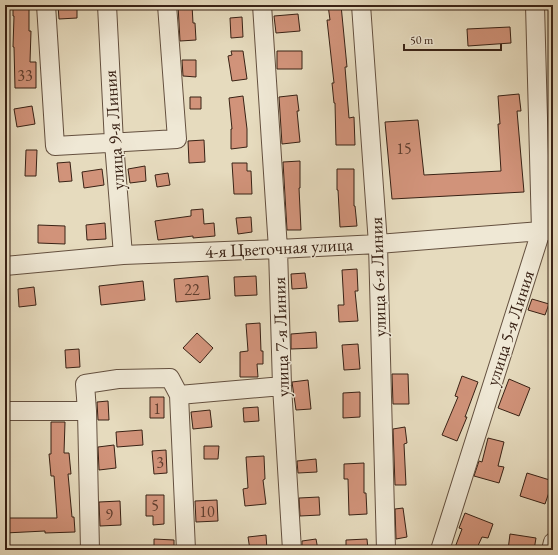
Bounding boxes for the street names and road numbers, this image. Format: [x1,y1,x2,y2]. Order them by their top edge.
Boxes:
street label: улица 9-я Линия [98,69,129,191]
street label: улица 6-я Линия [364,217,391,337]
street label: 4-я Цветочная улица [204,232,355,263]
street label: улица 5-я Линия [480,267,539,388]
street label: улица 7-я Линия [267,277,294,397]

